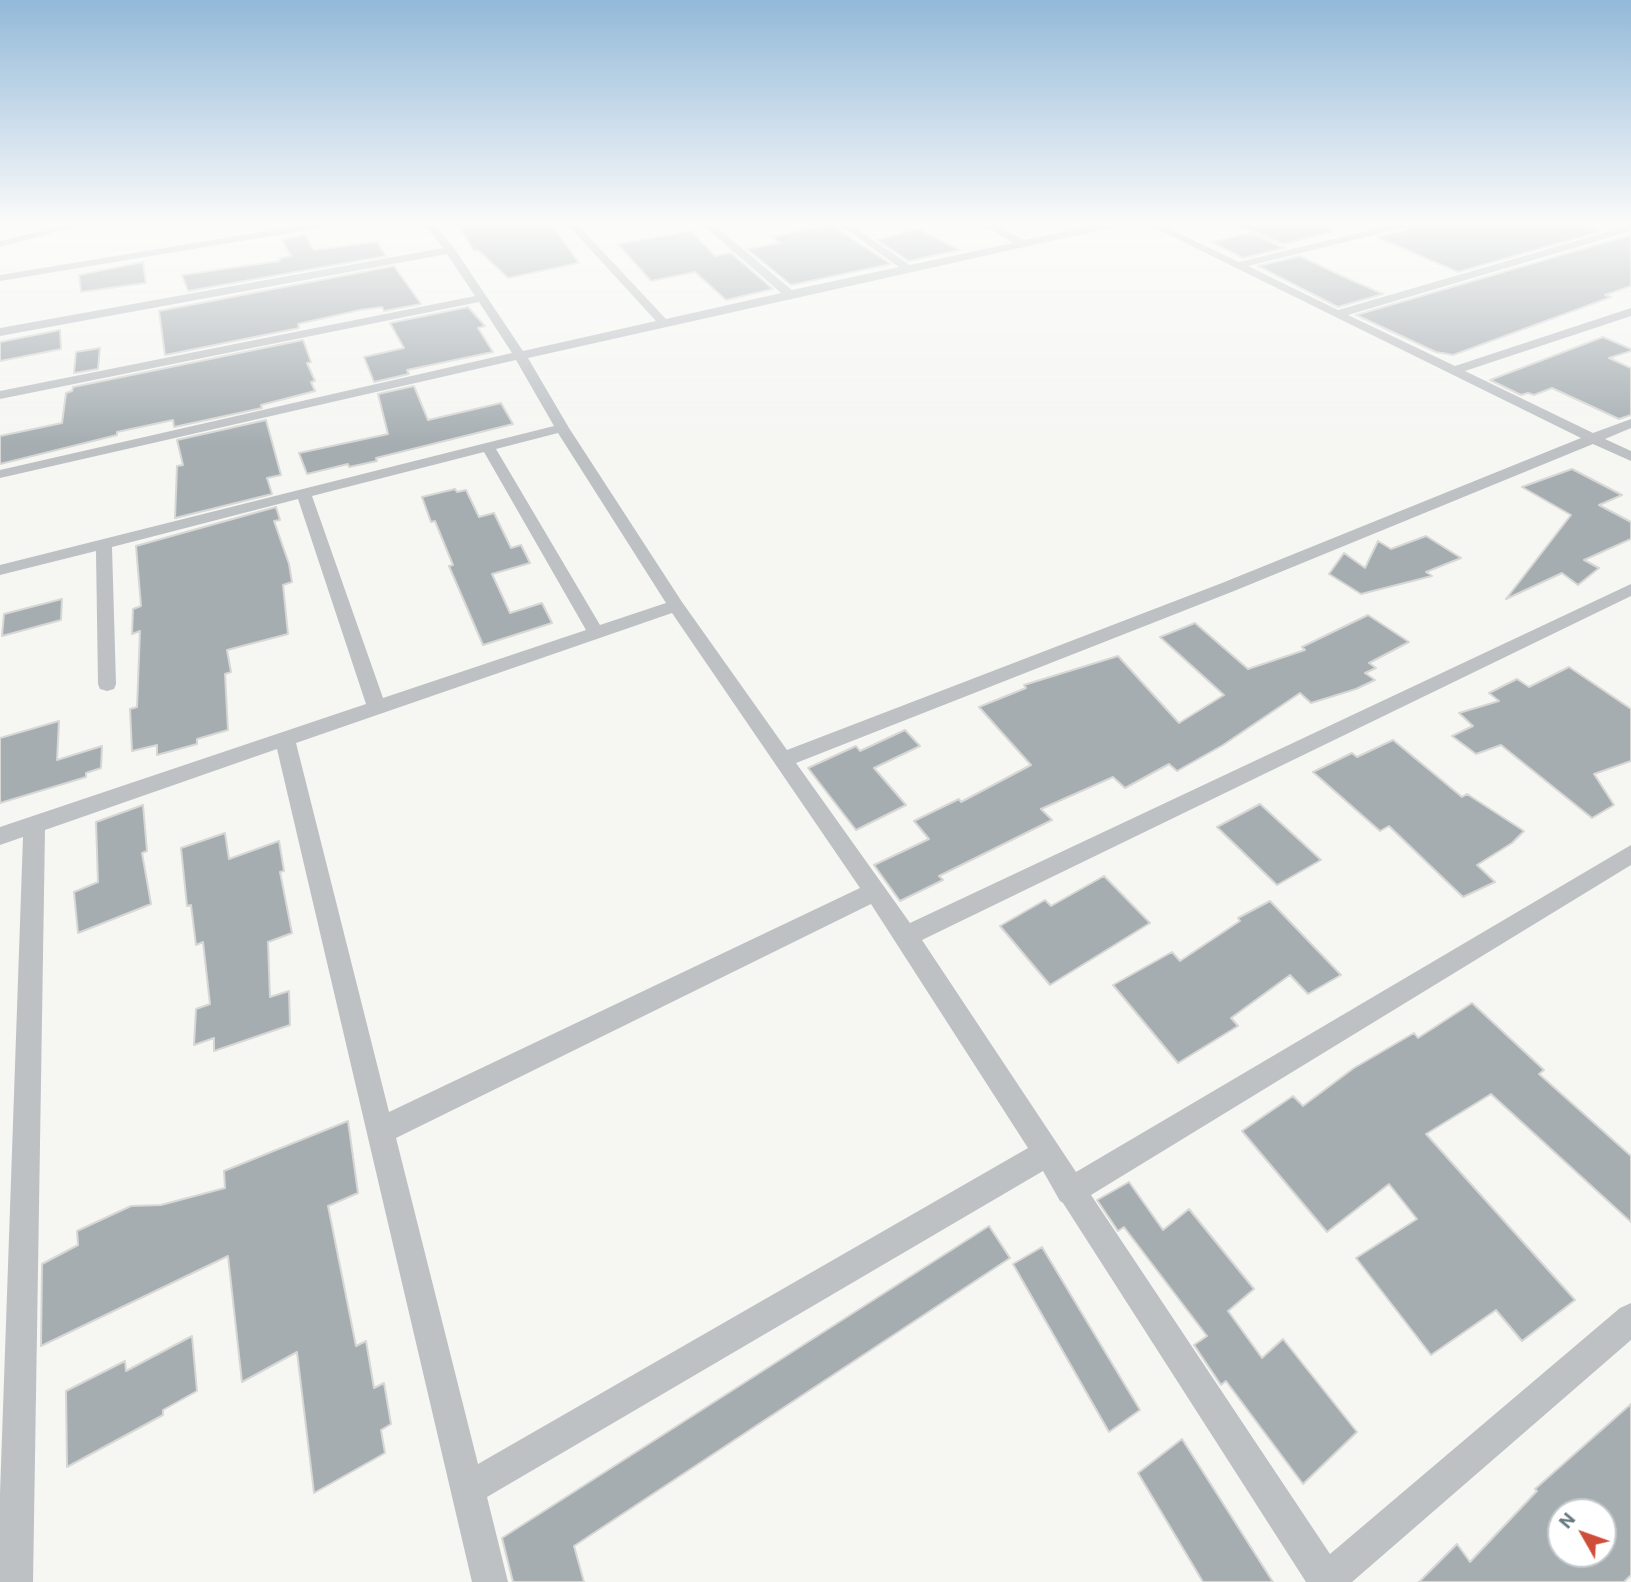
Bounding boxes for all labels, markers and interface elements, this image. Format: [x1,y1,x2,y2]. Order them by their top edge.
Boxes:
north arrow [1547,1498,1617,1568]
text: N [1554,1508,1580,1533]

